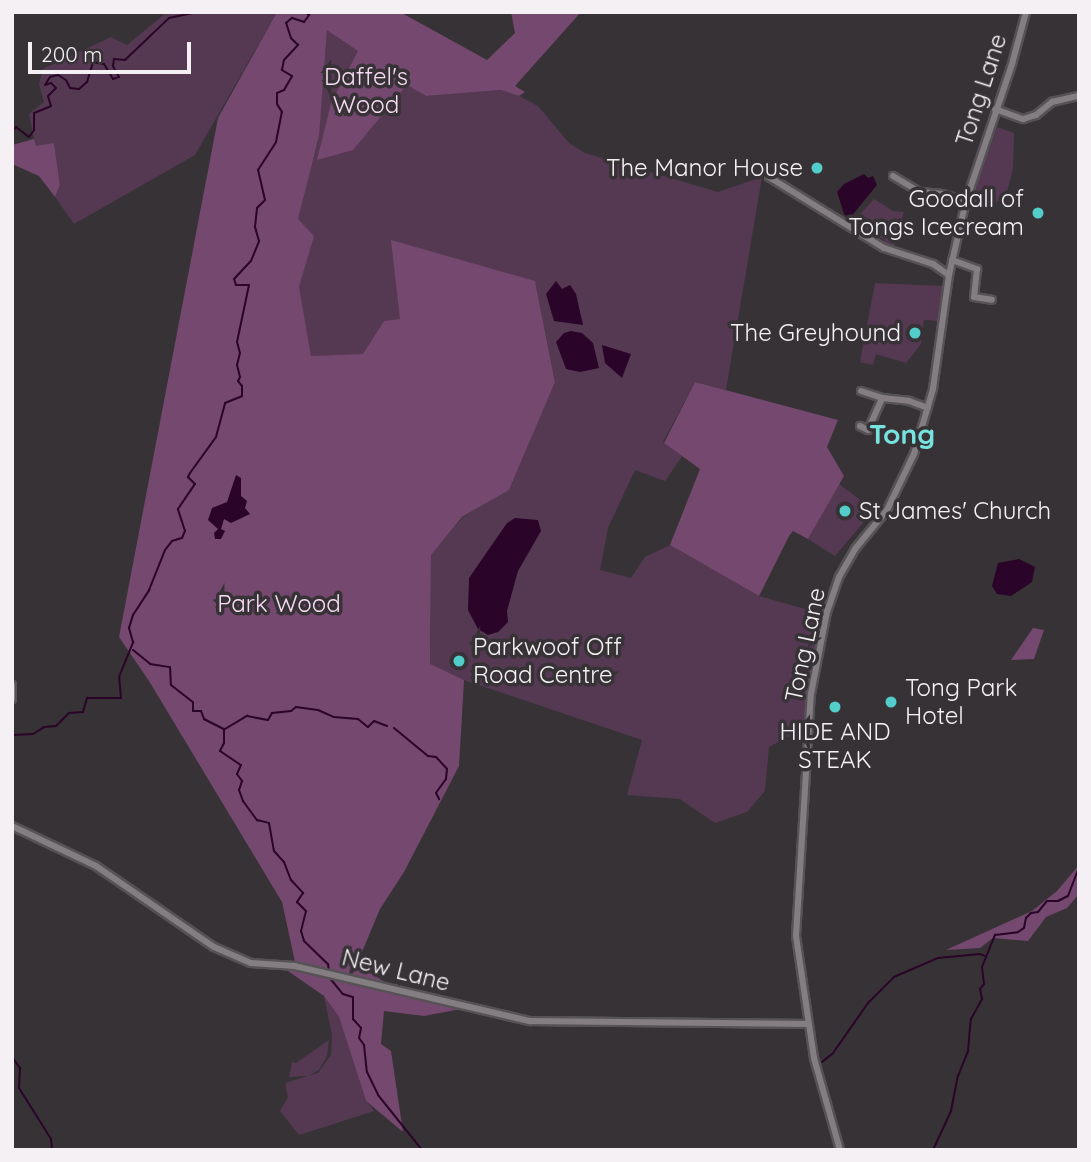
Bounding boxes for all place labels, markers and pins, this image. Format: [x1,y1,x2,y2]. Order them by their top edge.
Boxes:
place label: The Manor House [606,154,803,182]
marker: The Manor House [809,160,825,176]
place label: Goodall of Tongs Icecream [848,185,1024,241]
marker: Goodall of Tongs Icecream [1030,205,1046,221]
place label: The Greyhound [730,319,901,347]
marker: The Greyhound [907,325,923,341]
place label: St James' Church [859,497,1051,525]
marker: St James' Church [837,503,853,519]
place label: Parkwoof Off Road Centre [473,633,622,689]
marker: Parkwoof Off Road Centre [451,653,467,669]
place label: Tong Park Hotel [905,674,1017,730]
marker: Tong Park Hotel [883,694,899,710]
marker: HIDE AND STEAK [827,699,843,715]
place label: HIDE AND STEAK [780,718,890,774]

